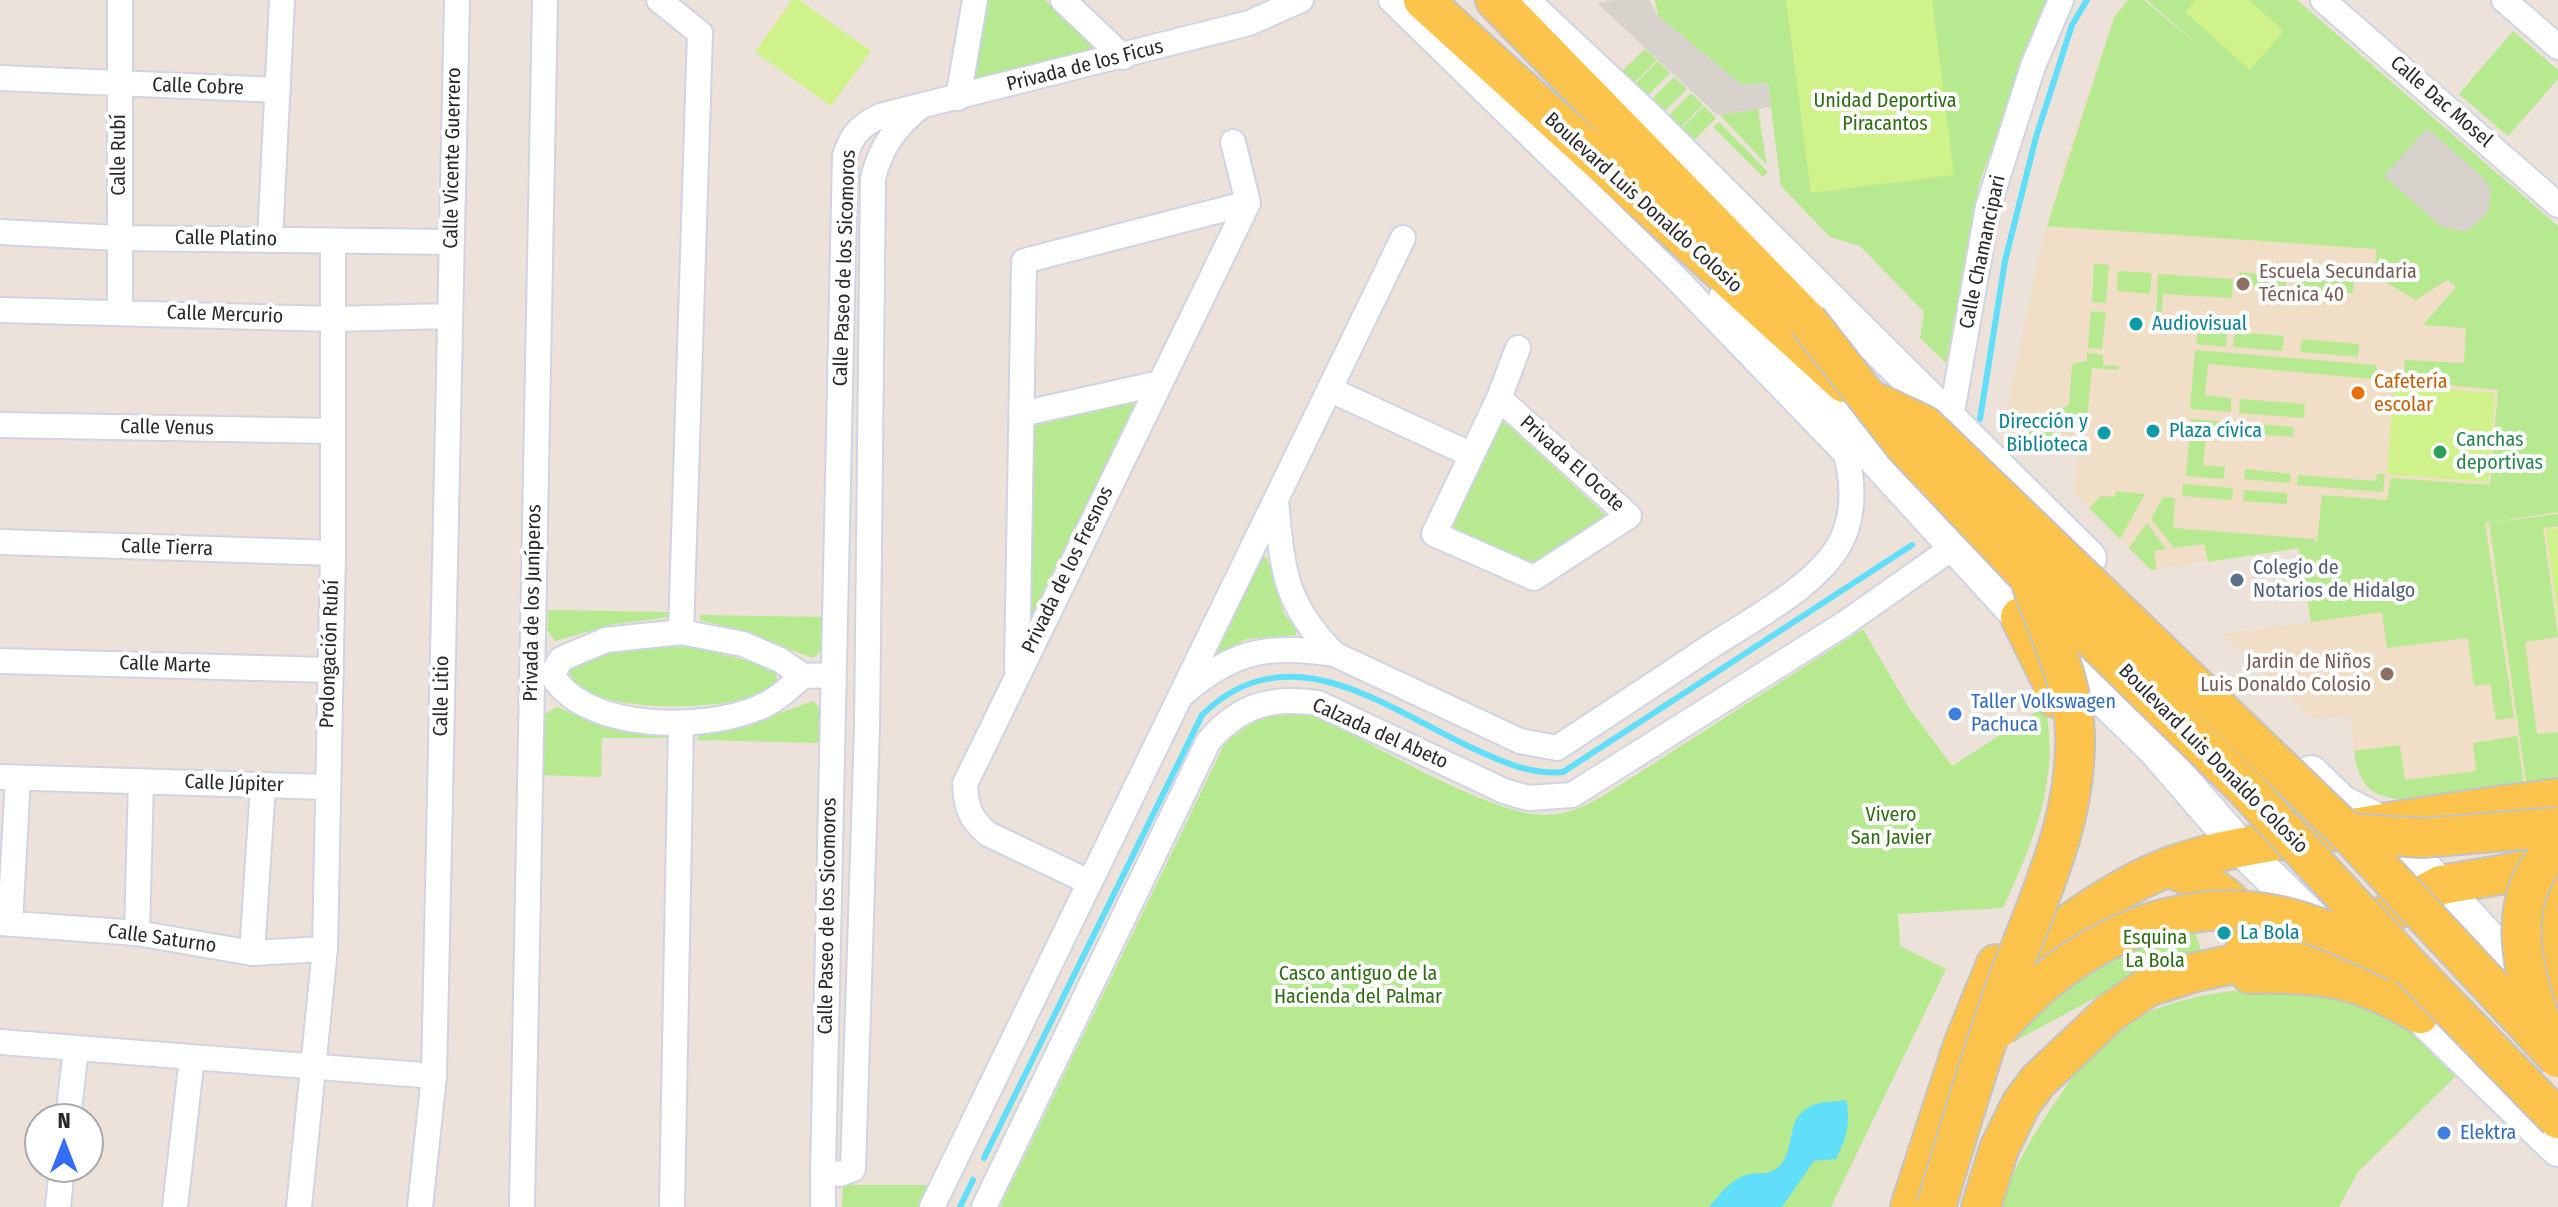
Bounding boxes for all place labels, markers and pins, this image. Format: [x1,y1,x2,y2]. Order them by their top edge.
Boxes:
place label: Escuela Secundaria Técnica 40 [2259,260,2417,307]
marker: Escuela Secundaria Técnica 40 [2234,275,2252,293]
place label: Audiovisual [2152,312,2247,336]
marker: Audiovisual [2127,315,2145,333]
place label: Cafetería escolar [2374,370,2447,417]
marker: Cafetería escolar [2349,384,2367,402]
place label: Dirección y Biblioteca [1999,410,2088,457]
place label: Plaza cívica [2169,419,2262,443]
marker: Plaza cívica [2144,422,2162,440]
marker: Dirección y Biblioteca [2095,424,2113,442]
place label: Canchas deportivas [2456,428,2543,475]
marker: Canchas deportivas [2431,443,2449,461]
place label: Colegio de Notarios de Hidalgo [2253,556,2415,603]
marker: Colegio de Notarios de Hidalgo [2228,571,2246,589]
place label: Jardin de Niños Luis Donaldo Colosio [2200,650,2371,697]
marker: Jardin de Niños Luis Donaldo Colosio [2378,665,2396,683]
place label: Taller Volkswagen Pachuca [1971,690,2116,737]
marker: Taller Volkswagen Pachuca [1946,705,1964,723]
place label: La Bola [2240,921,2300,945]
marker: La Bola [2215,924,2233,942]
place label: Elektra [2460,1121,2516,1145]
marker: Elektra [2435,1124,2453,1142]

